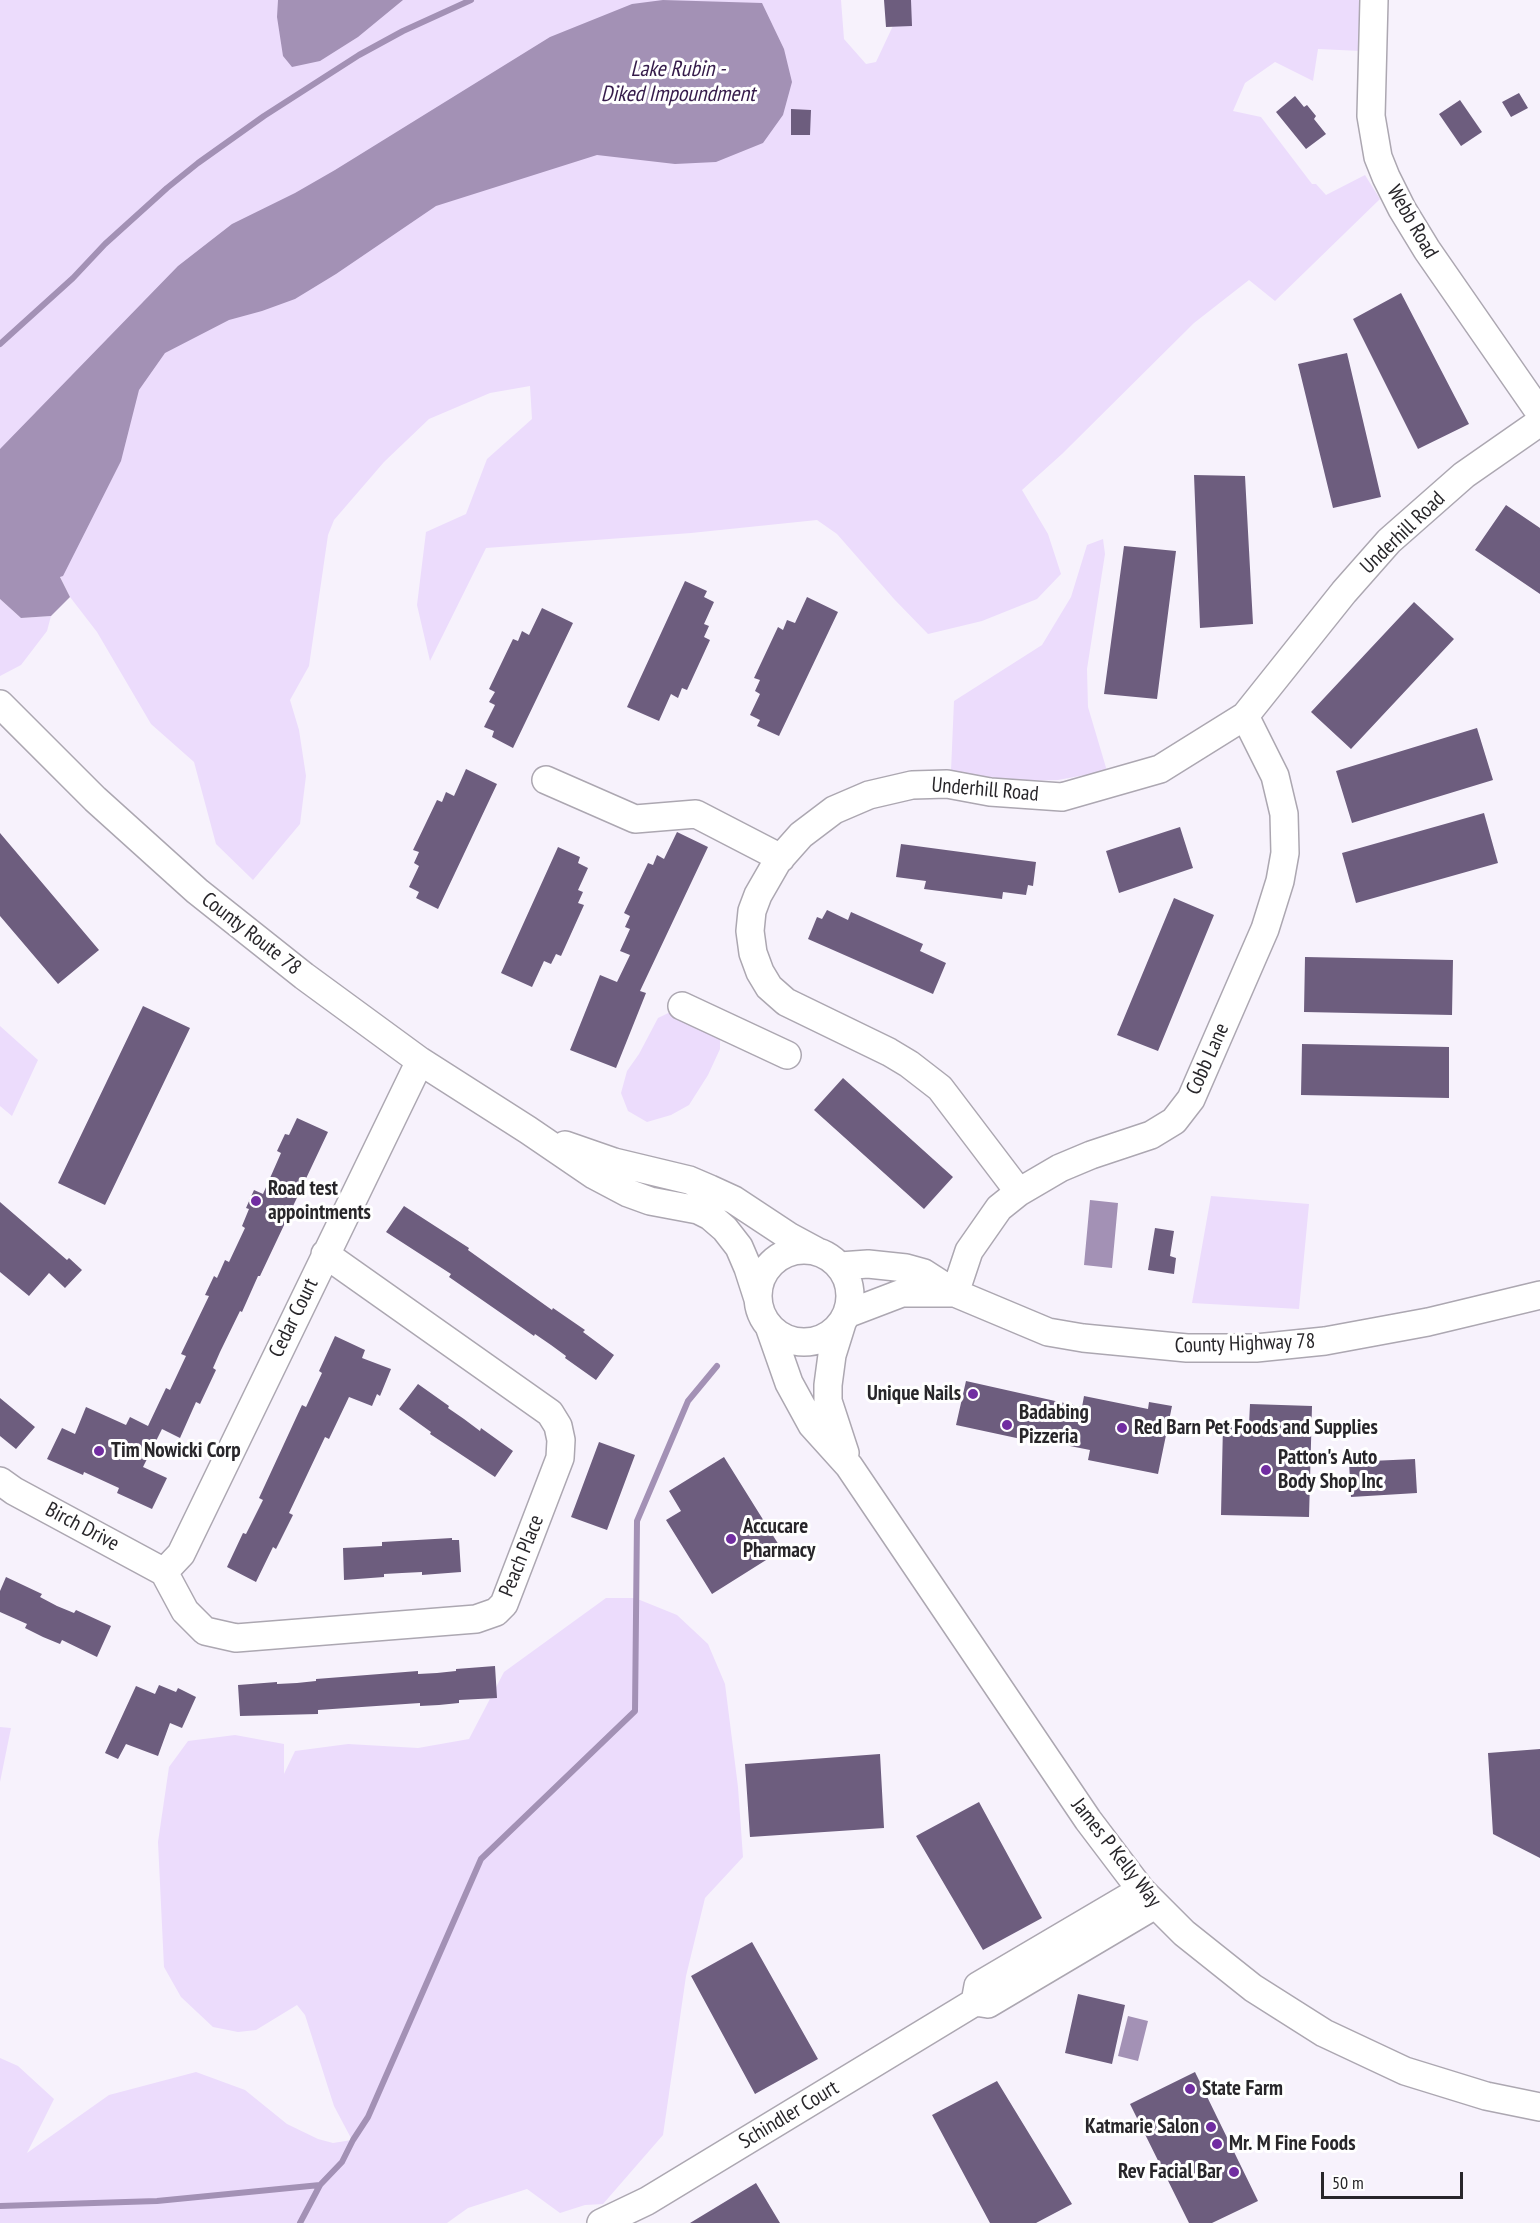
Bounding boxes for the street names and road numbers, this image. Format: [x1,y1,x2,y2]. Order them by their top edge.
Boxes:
street label: Webb Road [1381,181,1443,263]
street label: Underhill Road [1356,487,1450,579]
street label: Underhill Road [930,773,1040,807]
street label: County Route 78 [196,887,306,981]
street label: Cobb Lane [1181,1019,1235,1099]
street label: Cedar Court [264,1274,324,1362]
street label: County Highway 78 [1174,1329,1316,1359]
street label: Birch Drive [41,1497,123,1557]
street label: Peach Place [494,1512,550,1600]
street label: James P Kelly Way [1066,1794,1166,1912]
street label: Schindler Court [735,2075,843,2155]

